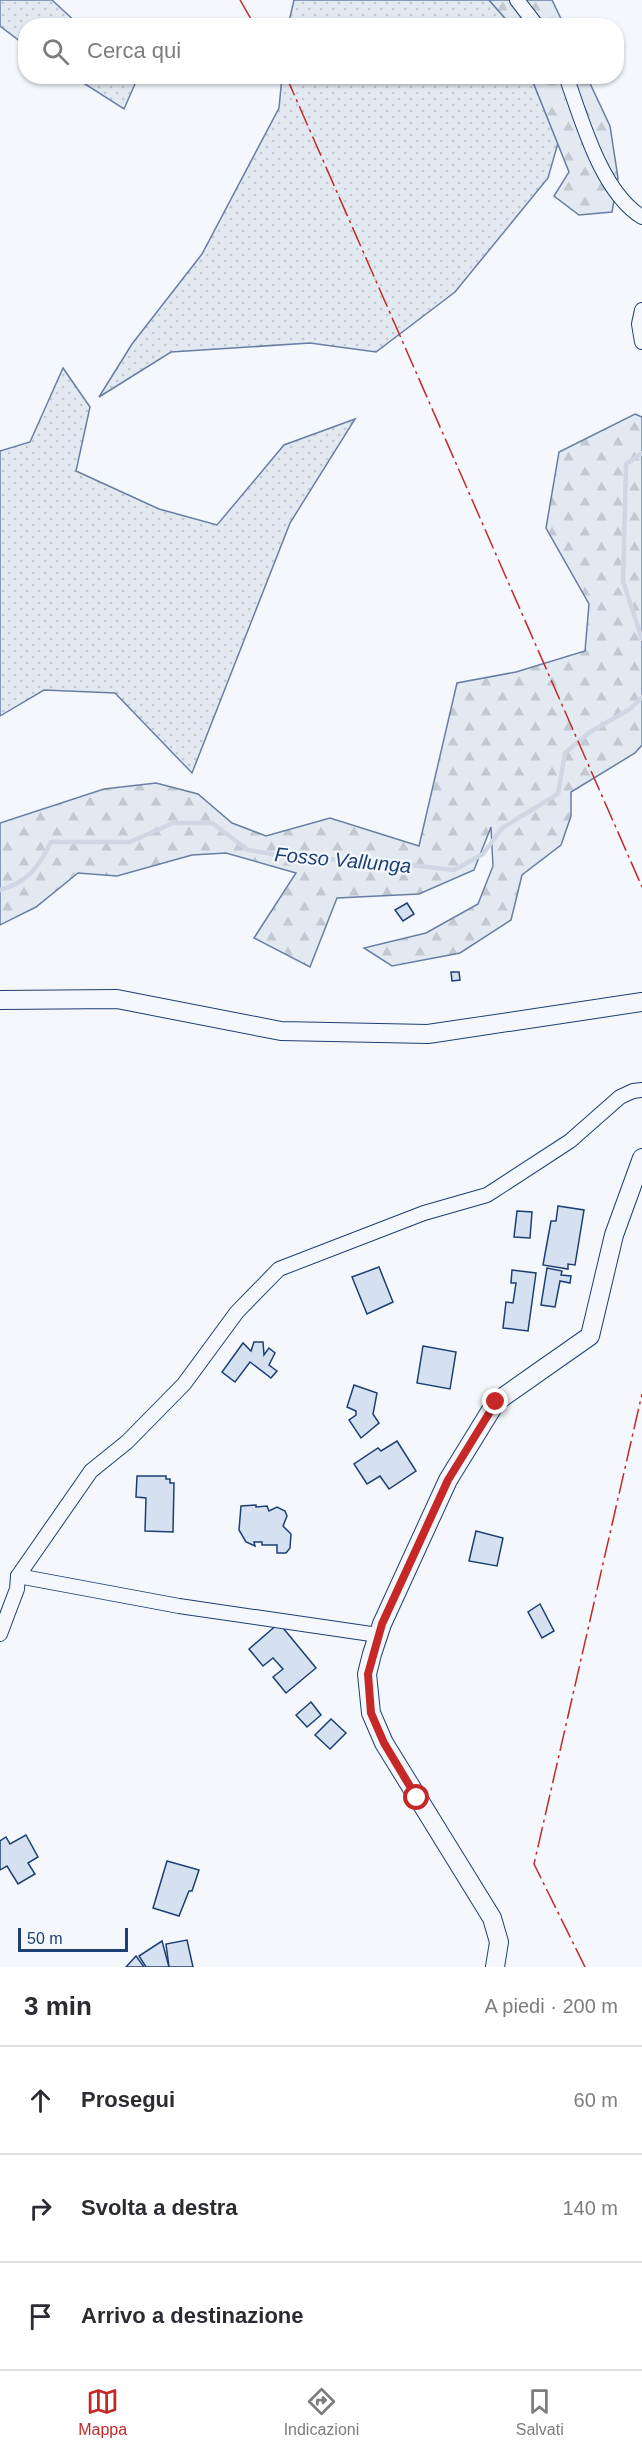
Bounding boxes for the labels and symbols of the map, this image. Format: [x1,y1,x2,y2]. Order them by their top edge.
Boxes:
water label: Fosso Vallunga [274,843,412,877]
route end [482,1388,508,1414]
route start [403,1784,429,1810]
scale bar [18,1925,128,1952]

